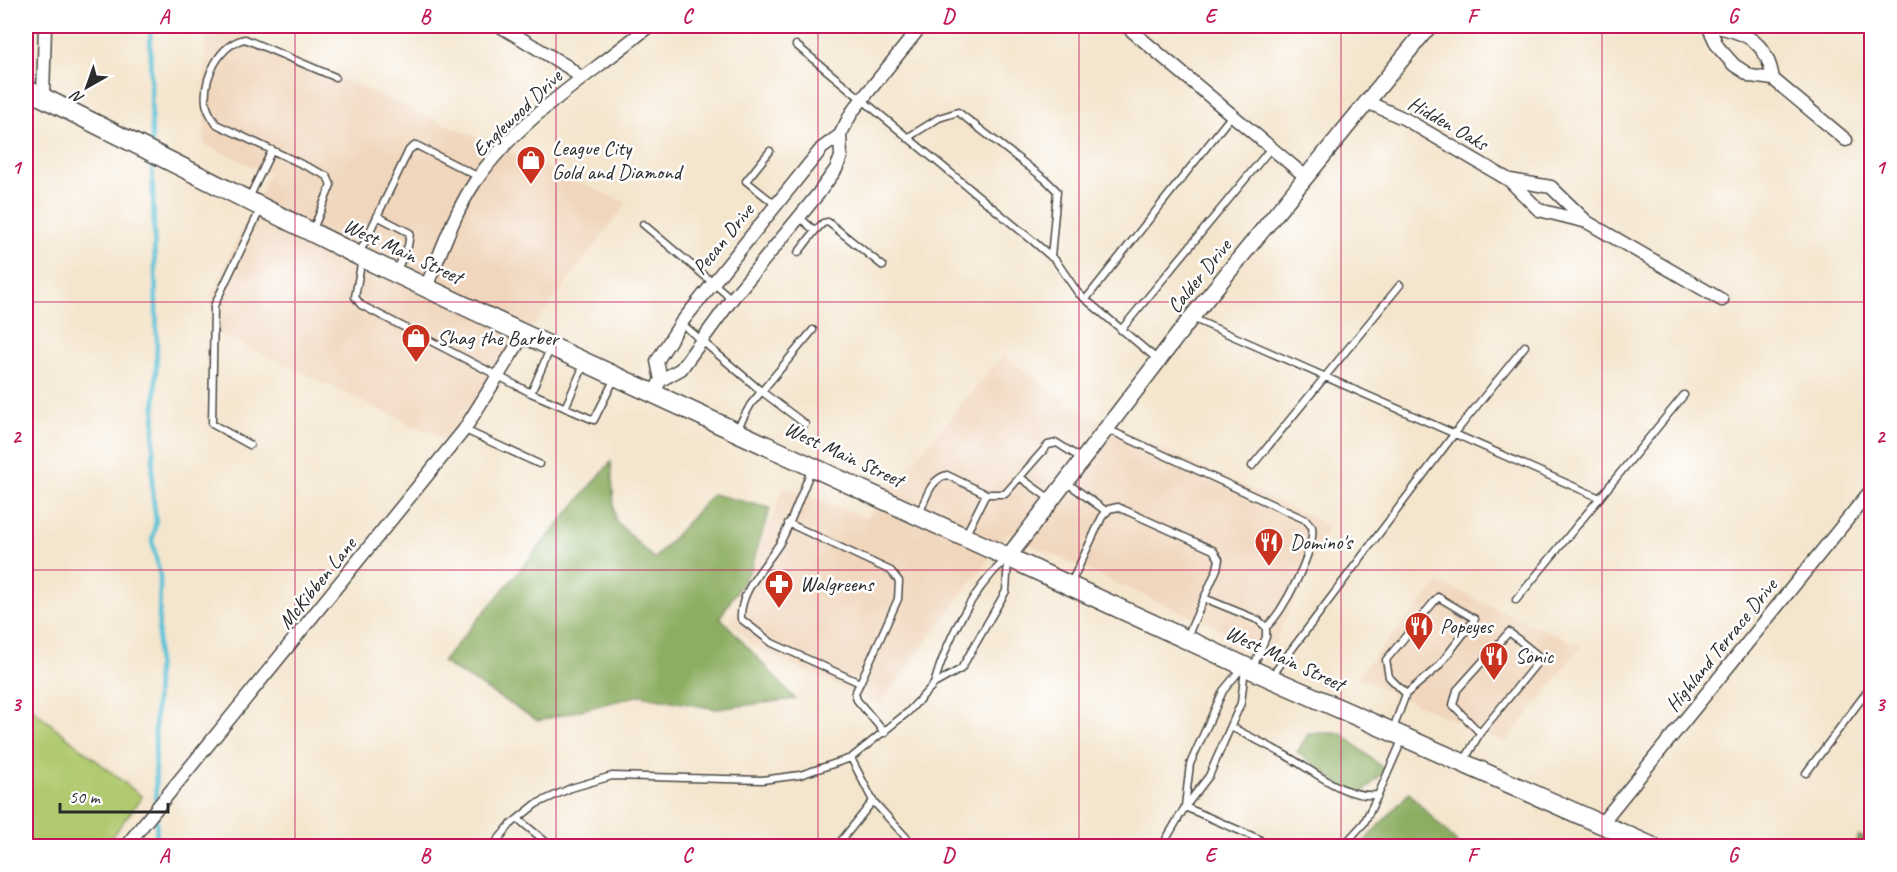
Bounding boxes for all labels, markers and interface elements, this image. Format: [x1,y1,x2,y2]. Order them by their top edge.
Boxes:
text: A [159,4,171,29]
text: B [420,4,432,29]
text: C [682,4,694,29]
text: D [942,4,956,29]
text: E [1205,4,1219,29]
text: F [1467,4,1481,29]
text: G [1728,4,1741,29]
north arrow [57,57,117,117]
street label: Englewood Drive [467,63,568,162]
text: N [65,85,88,109]
street label: Hidden Oaks [1404,90,1494,157]
place label: League City Gold and Diamond [552,135,685,185]
shop icon: League City Gold and Diamond [515,144,547,186]
text: 1 [12,155,23,180]
text: 1 [1876,155,1887,180]
street label: Pecan Drive [686,197,761,280]
street label: West Main Street [339,212,469,291]
street label: Calder Drive [1161,232,1238,318]
shop icon: Shag the Barber [400,322,432,364]
place label: Shag the Barber [437,325,561,351]
street label: West Main Street [780,415,910,494]
text: 2 [12,424,23,449]
text: 2 [1876,424,1887,449]
restaurant icon: Domino's [1253,526,1285,568]
place label: Domino's [1290,529,1354,555]
street label: McKibben Lane [272,530,363,634]
pharmacy icon: Walgreens [763,568,795,610]
place label: Walgreens [800,571,875,597]
street label: Highland Terrace Drive [1659,572,1784,717]
restaurant icon: Popeyes [1403,610,1435,652]
place label: Popeyes [1440,613,1494,639]
street label: West Main Street [1221,619,1351,698]
restaurant icon: Sonic [1478,640,1510,682]
place label: Sonic [1515,643,1555,669]
text: 3 [12,692,23,717]
text: 3 [1876,692,1887,717]
scale bar [60,776,168,814]
text: 50 m [69,786,102,808]
text: A [159,843,171,868]
text: B [420,843,432,868]
text: C [682,843,694,868]
text: D [942,843,956,868]
text: E [1205,843,1219,868]
text: F [1467,843,1481,868]
text: G [1728,843,1741,868]

